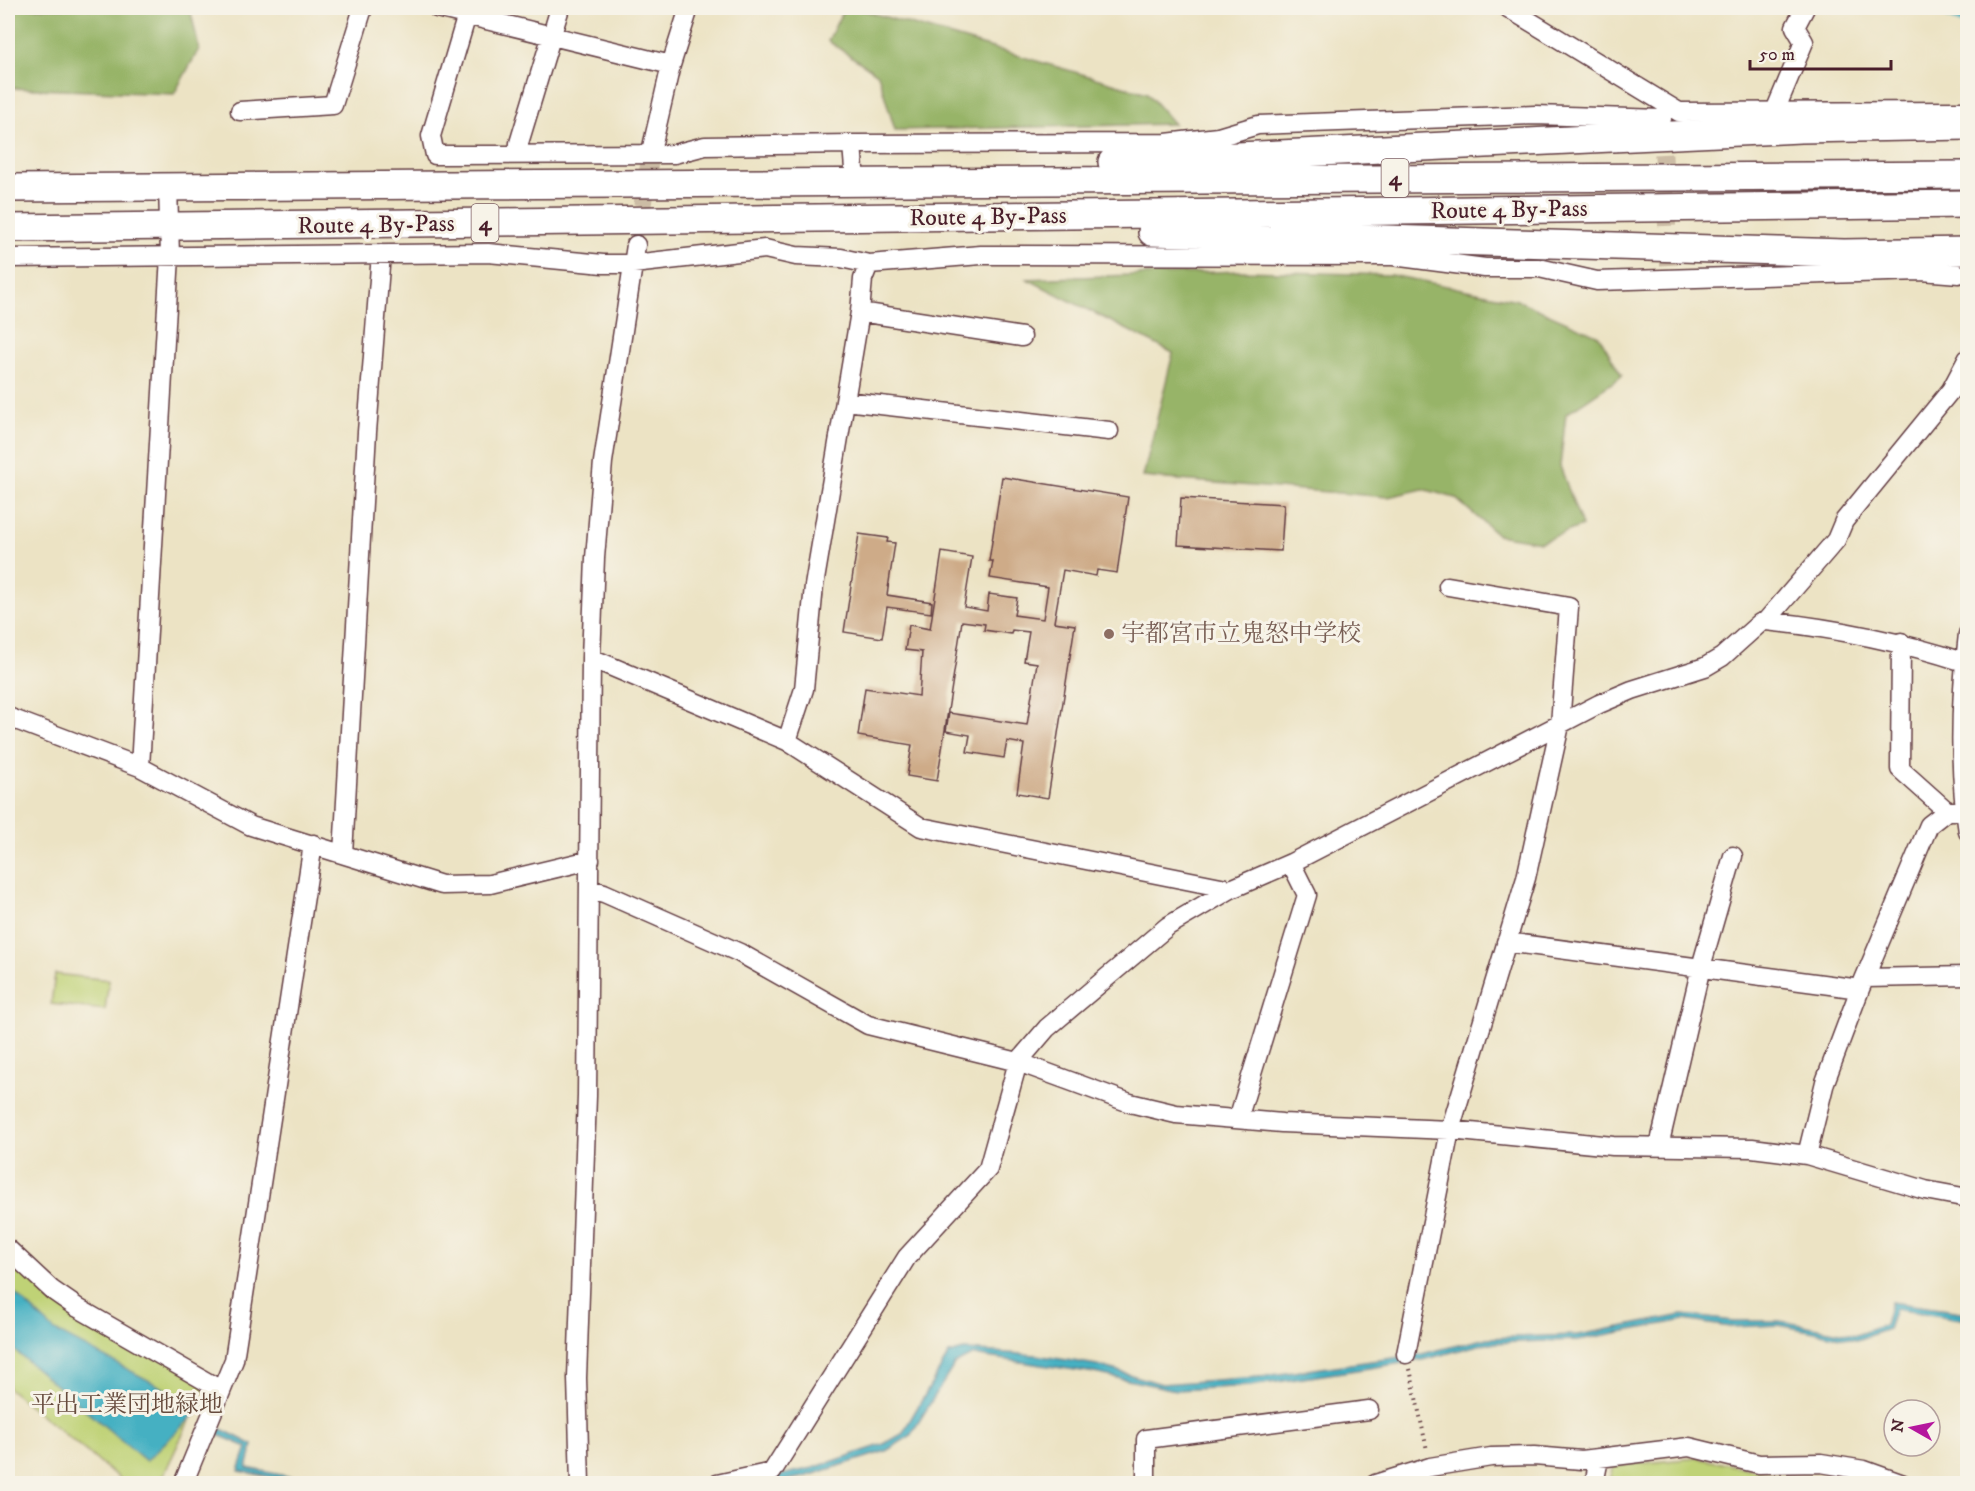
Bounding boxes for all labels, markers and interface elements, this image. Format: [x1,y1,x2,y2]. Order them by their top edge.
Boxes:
scale bar [1750,33,1891,71]
text: 50 m [1759,44,1795,66]
road number: 4 [1382,159,1408,197]
street label: Route 4 By-Pass [1430,194,1588,226]
street label: Route 4 By-Pass [909,201,1067,233]
road number: 4 [472,204,498,242]
street label: Route 4 By-Pass [297,209,455,241]
place label: 宇都宮市立鬼怒中学校 [1121,619,1361,649]
marker: 宇都宮市立鬼怒中学校 [1102,627,1116,641]
park label: 平出工業団地緑地 [31,1390,223,1420]
north arrow [1882,1398,1942,1458]
text: N [1887,1418,1909,1434]

